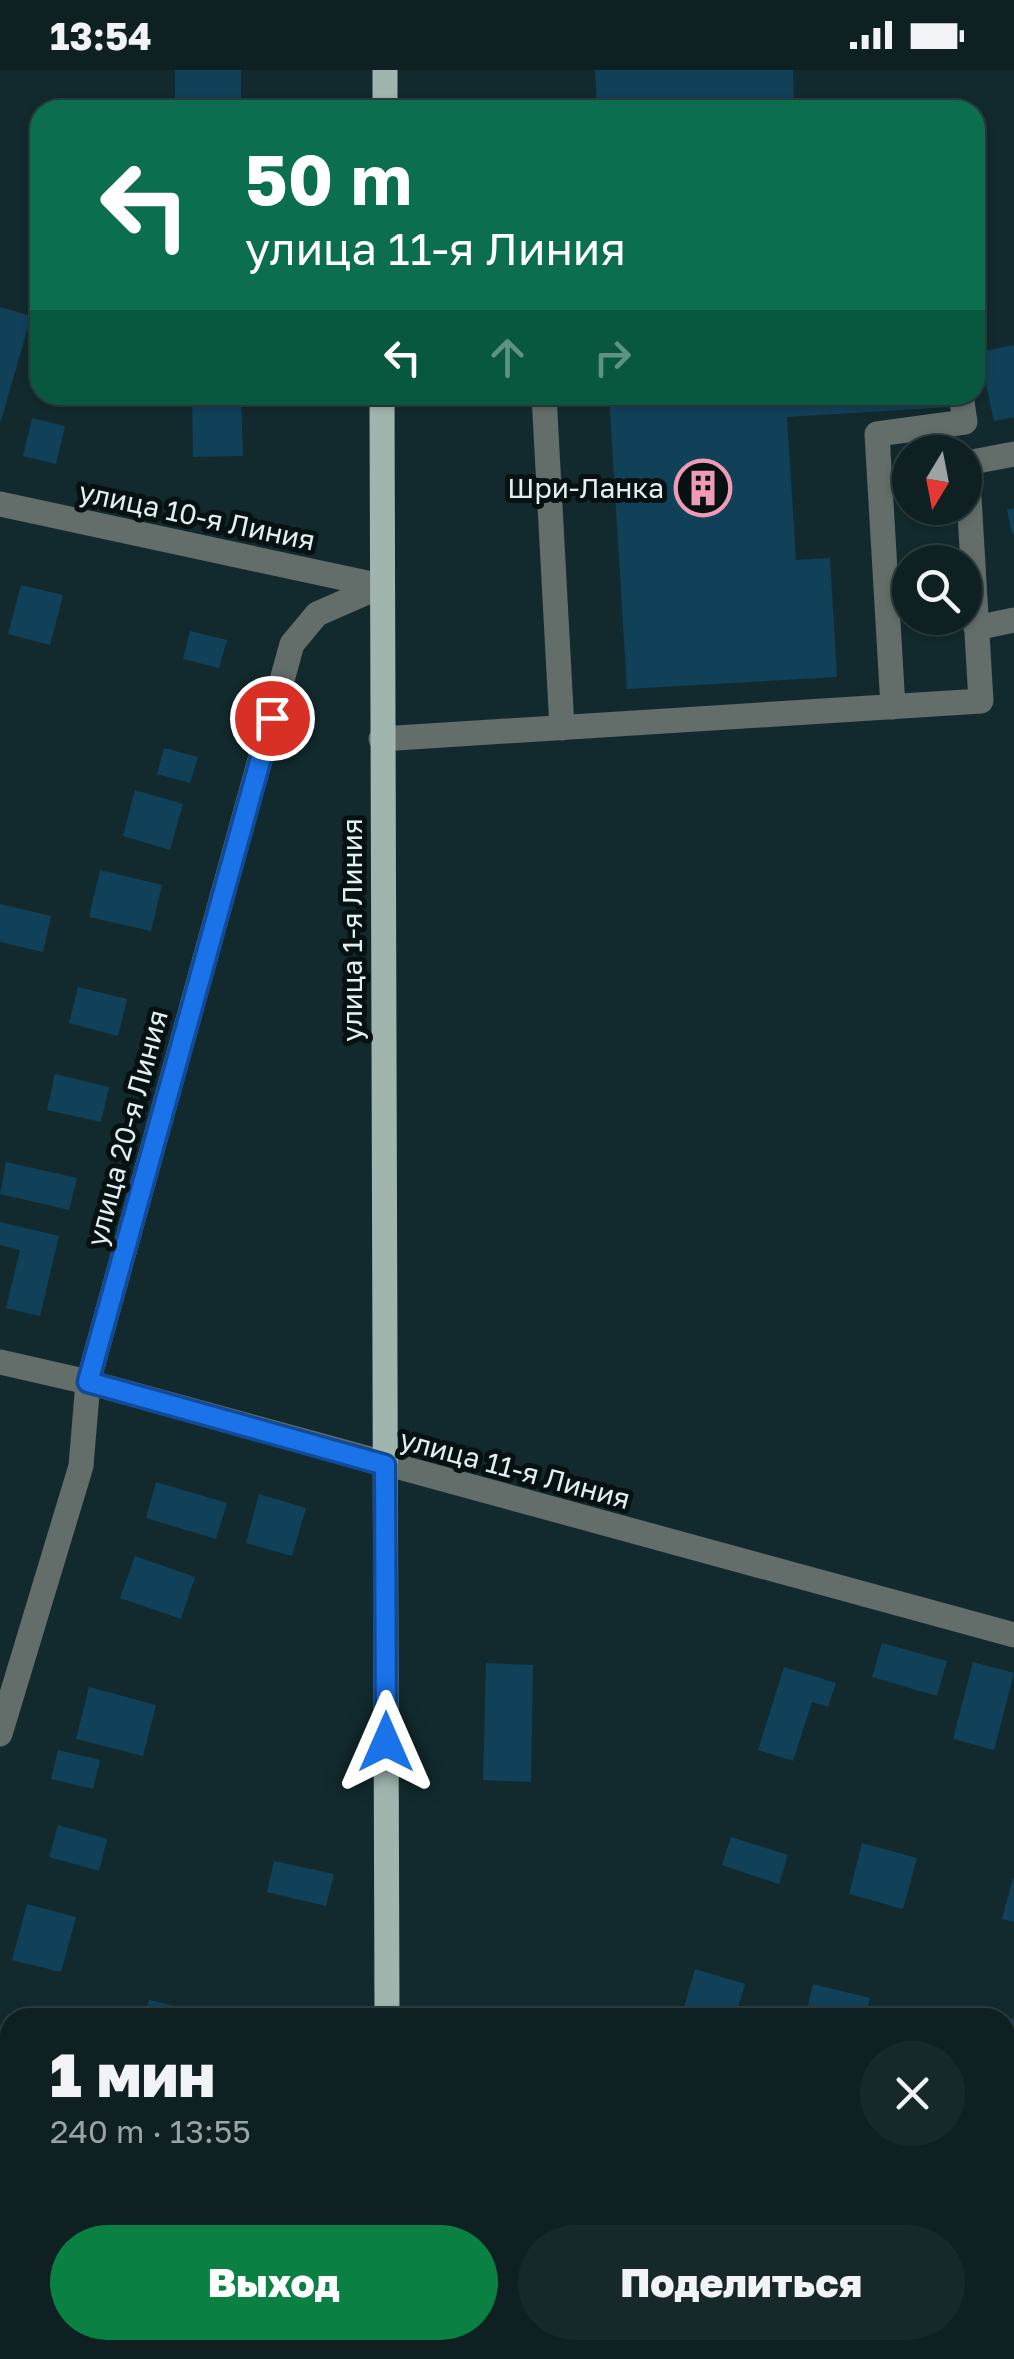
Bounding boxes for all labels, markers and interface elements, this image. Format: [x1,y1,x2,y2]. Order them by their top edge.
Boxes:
text: 13:54 [50,13,152,58]
text: 50 m [245,136,412,220]
icon: left [80,140,210,270]
text: улица 11-я Линия [245,221,626,275]
icon: left [375,330,430,385]
icon: ahead [480,330,535,385]
icon: right [585,330,640,385]
north arrow [892,435,982,525]
map controls [892,435,982,635]
building icon: Шри-Ланка [673,458,733,518]
place label: Шри-Ланка [507,471,664,504]
street label: улица 10-я Линия [76,474,318,557]
button: search [892,545,982,635]
pin [230,676,315,761]
icon: arrive [245,691,300,746]
street label: улица 1-я Линия [335,818,368,1042]
street label: улица 20-я Линия [79,1006,174,1250]
street label: улица 11-я Линия [396,1422,634,1515]
position arrow [334,1690,438,1794]
text: 1 мин [50,2038,215,2110]
button: close [860,2041,965,2146]
text: 240 m · 13:55 [50,2112,251,2150]
button: Выход [50,2225,498,2340]
button: Поделиться [518,2225,965,2340]

